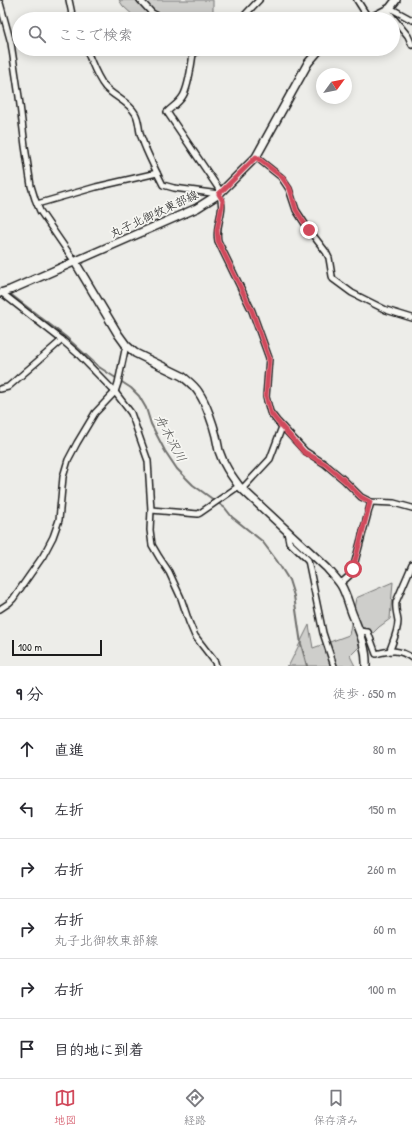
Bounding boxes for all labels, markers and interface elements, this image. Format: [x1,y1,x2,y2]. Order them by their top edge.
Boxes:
search box [12,12,400,56]
icon: search [26,23,48,45]
text: ここで検索 [58,24,133,45]
north arrow [316,68,352,104]
street label: 丸子北御牧東部線 [107,186,201,242]
route end [300,221,318,239]
water label: 舟木沢川 [151,411,191,465]
route start [344,560,362,578]
scale bar [12,638,102,657]
text: 100 m [18,640,42,654]
text: 9 分 [16,682,43,705]
text: 徒歩 · 650 m [333,684,396,702]
icon: ahead [16,738,38,760]
text: 直進 [54,739,84,760]
text: 80 m [373,740,396,758]
icon: left [16,798,38,820]
text: 左折 [54,799,84,820]
text: 150 m [368,800,396,818]
icon: right [16,858,38,880]
text: 右折 [54,859,84,880]
text: 260 m [367,860,396,878]
text: 右折 [54,909,84,930]
icon: right [16,918,38,940]
text: 60 m [373,920,396,938]
text: 丸子北御牧東部線 [54,931,158,949]
icon: right [16,978,38,1000]
text: 右折 [54,979,84,1000]
text: 100 m [368,980,396,998]
icon: arrive [16,1038,38,1060]
text: 目的地に到着 [54,1039,144,1060]
tab: 地図 [54,1087,76,1127]
tab: 経路 [184,1087,206,1127]
tab: 保存済み [314,1087,358,1127]

